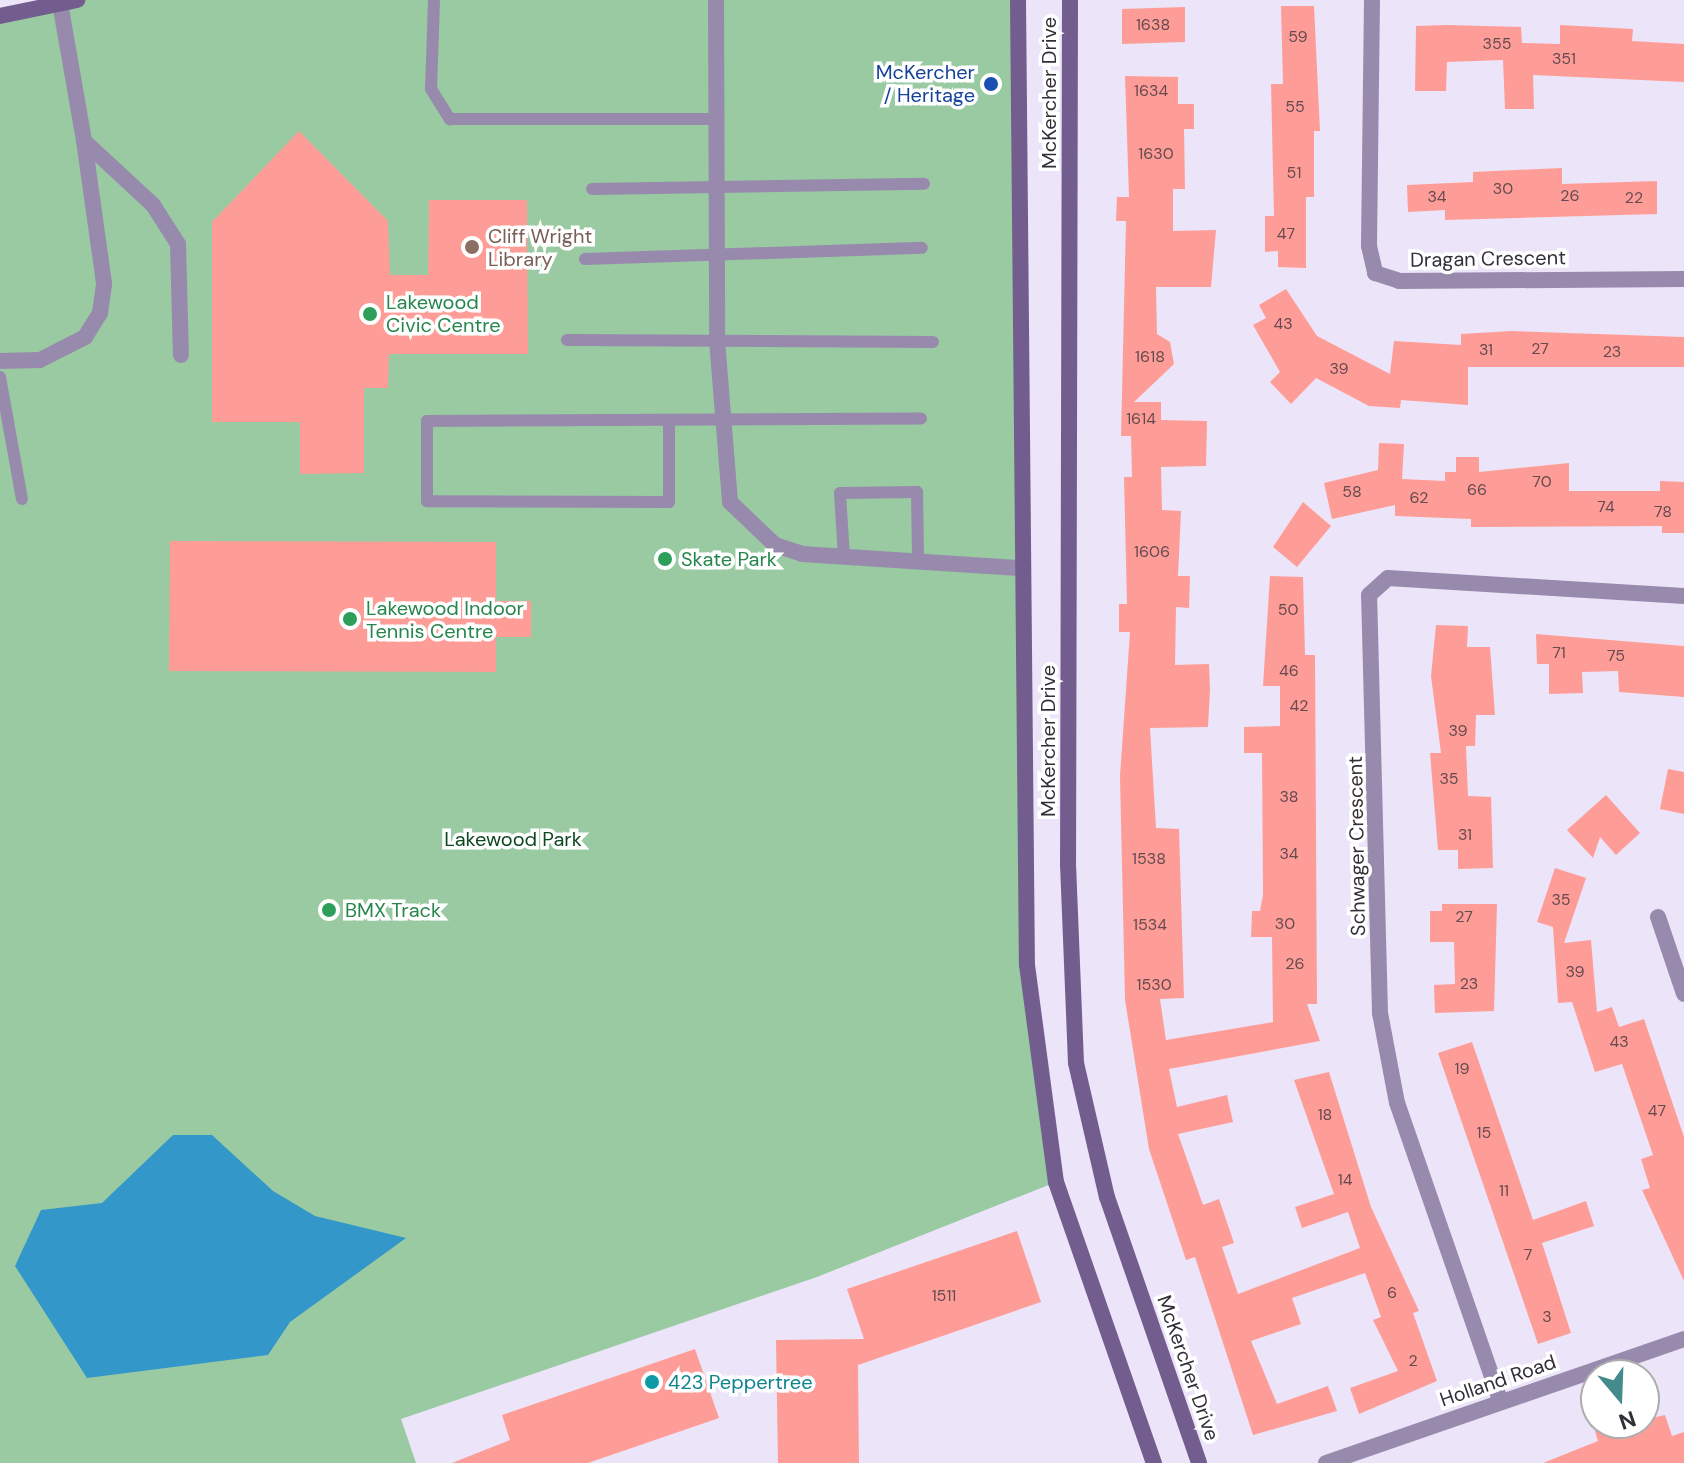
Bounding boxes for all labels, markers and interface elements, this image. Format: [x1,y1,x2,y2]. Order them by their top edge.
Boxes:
house number: 1638 [1136,15,1170,35]
street label: McKercher Drive [1037,17,1061,169]
house number: 59 [1288,27,1308,47]
house number: 355 [1483,34,1511,54]
house number: 351 [1552,49,1576,69]
place label: McKercher / Heritage [876,60,975,107]
marker: McKercher / Heritage [982,75,1000,93]
house number: 1634 [1134,81,1168,101]
house number: 55 [1285,97,1305,117]
house number: 1630 [1138,144,1174,164]
house number: 51 [1287,163,1301,183]
house number: 30 [1493,179,1513,199]
house number: 26 [1560,186,1580,206]
house number: 34 [1427,187,1447,207]
house number: 22 [1625,188,1643,208]
place label: Cliff Wright Library [488,224,592,271]
house number: 47 [1277,224,1295,244]
marker: Cliff Wright Library [463,238,481,256]
street label: Dragan Crescent [1410,246,1566,272]
place label: Lakewood Civic Centre [386,290,501,337]
marker: Lakewood Civic Centre [361,305,379,323]
house number: 43 [1273,314,1293,334]
house number: 27 [1531,339,1549,359]
house number: 31 [1479,340,1493,360]
house number: 23 [1603,342,1621,362]
house number: 1618 [1135,347,1165,367]
house number: 39 [1329,359,1349,379]
house number: 1614 [1126,409,1156,429]
house number: 70 [1532,472,1552,492]
house number: 66 [1467,480,1487,500]
house number: 58 [1342,482,1362,502]
house number: 62 [1410,488,1428,508]
house number: 74 [1597,497,1615,517]
house number: 78 [1654,502,1672,522]
house number: 1606 [1134,542,1170,562]
place label: Skate Park [681,547,777,571]
marker: Skate Park [656,550,674,568]
place label: Lakewood Indoor Tennis Centre [366,596,524,643]
house number: 50 [1278,600,1298,620]
marker: Lakewood Indoor Tennis Centre [341,610,359,628]
house number: 71 [1552,643,1566,663]
house number: 75 [1607,646,1625,666]
house number: 46 [1279,661,1299,681]
street label: McKercher Drive [1036,665,1060,817]
house number: 42 [1290,696,1308,716]
house number: 39 [1448,721,1468,741]
street label: Schwager Crescent [1343,756,1371,936]
house number: 35 [1439,769,1459,789]
house number: 38 [1279,787,1299,807]
house number: 31 [1458,825,1472,845]
park label: Lakewood Park [444,827,582,851]
house number: 34 [1279,844,1299,864]
house number: 1538 [1132,849,1166,869]
house number: 35 [1551,890,1571,910]
place label: BMX Track [345,898,441,922]
marker: BMX Track [320,901,338,919]
house number: 27 [1455,907,1473,927]
house number: 30 [1275,914,1295,934]
house number: 1534 [1133,915,1167,935]
house number: 26 [1285,954,1305,974]
house number: 39 [1565,962,1585,982]
house number: 23 [1460,974,1478,994]
house number: 1530 [1136,975,1172,995]
house number: 43 [1609,1032,1629,1052]
house number: 19 [1454,1059,1470,1079]
house number: 47 [1648,1101,1666,1121]
house number: 18 [1318,1105,1332,1125]
house number: 15 [1477,1123,1491,1143]
house number: 14 [1338,1170,1352,1190]
house number: 11 [1499,1181,1509,1201]
house number: 7 [1524,1245,1532,1265]
house number: 6 [1387,1283,1397,1303]
house number: 1511 [932,1286,956,1306]
street label: McKercher Drive [1152,1292,1224,1444]
house number: 3 [1542,1307,1552,1327]
street label: Holland Road [1437,1350,1559,1412]
house number: 2 [1408,1351,1418,1371]
north arrow [1580,1359,1660,1439]
place label: 423 Peppertree [668,1370,813,1394]
marker: 423 Peppertree [643,1373,661,1391]
text: N [1615,1404,1640,1437]

